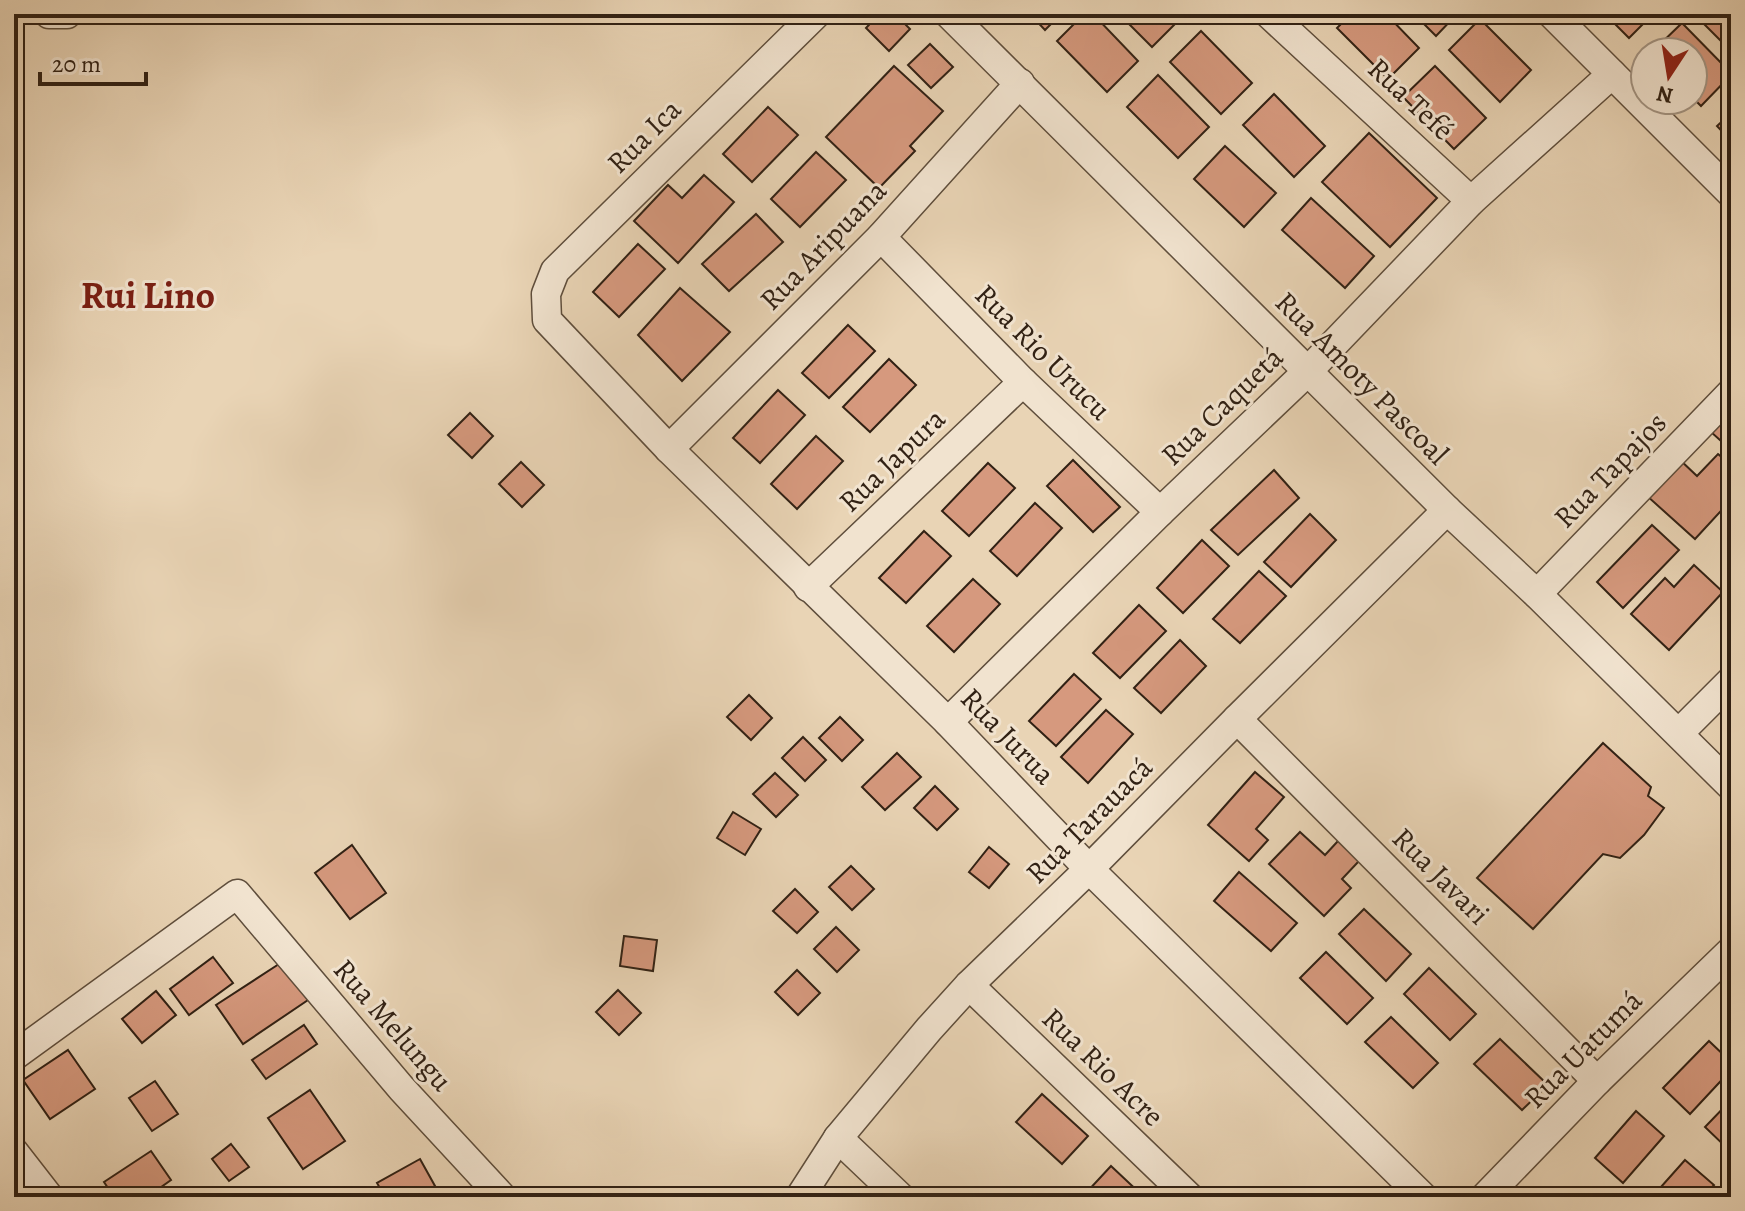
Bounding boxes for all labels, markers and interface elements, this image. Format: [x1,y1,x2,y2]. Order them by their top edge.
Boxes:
scale bar [40,36,146,86]
north arrow [1629,36,1709,116]
text: 20 m [52,48,101,80]
street label: Rua Tefé [1359,49,1463,149]
text: N [1654,78,1676,111]
street label: Rua Ica [598,90,690,182]
street label: Rua Aripuana [751,171,895,319]
district label: Rui Lino [81,269,215,321]
street label: Rua Rio Urucu [966,275,1120,429]
street label: Rua Amoty Pascoal [1267,283,1457,473]
street label: Rua Caquetá [1152,338,1292,474]
street label: Rua Japura [830,399,954,521]
street label: Rua Tapajos [1545,403,1675,537]
street label: Rua Jurua [952,679,1064,793]
street label: Rua Tarauacá [1017,748,1161,892]
street label: Rua Javari [1383,818,1499,934]
street label: Rua Melungu [324,950,462,1100]
street label: Rua Uatumá [1515,981,1651,1117]
street label: Rua Rio Acre [1033,999,1173,1135]

